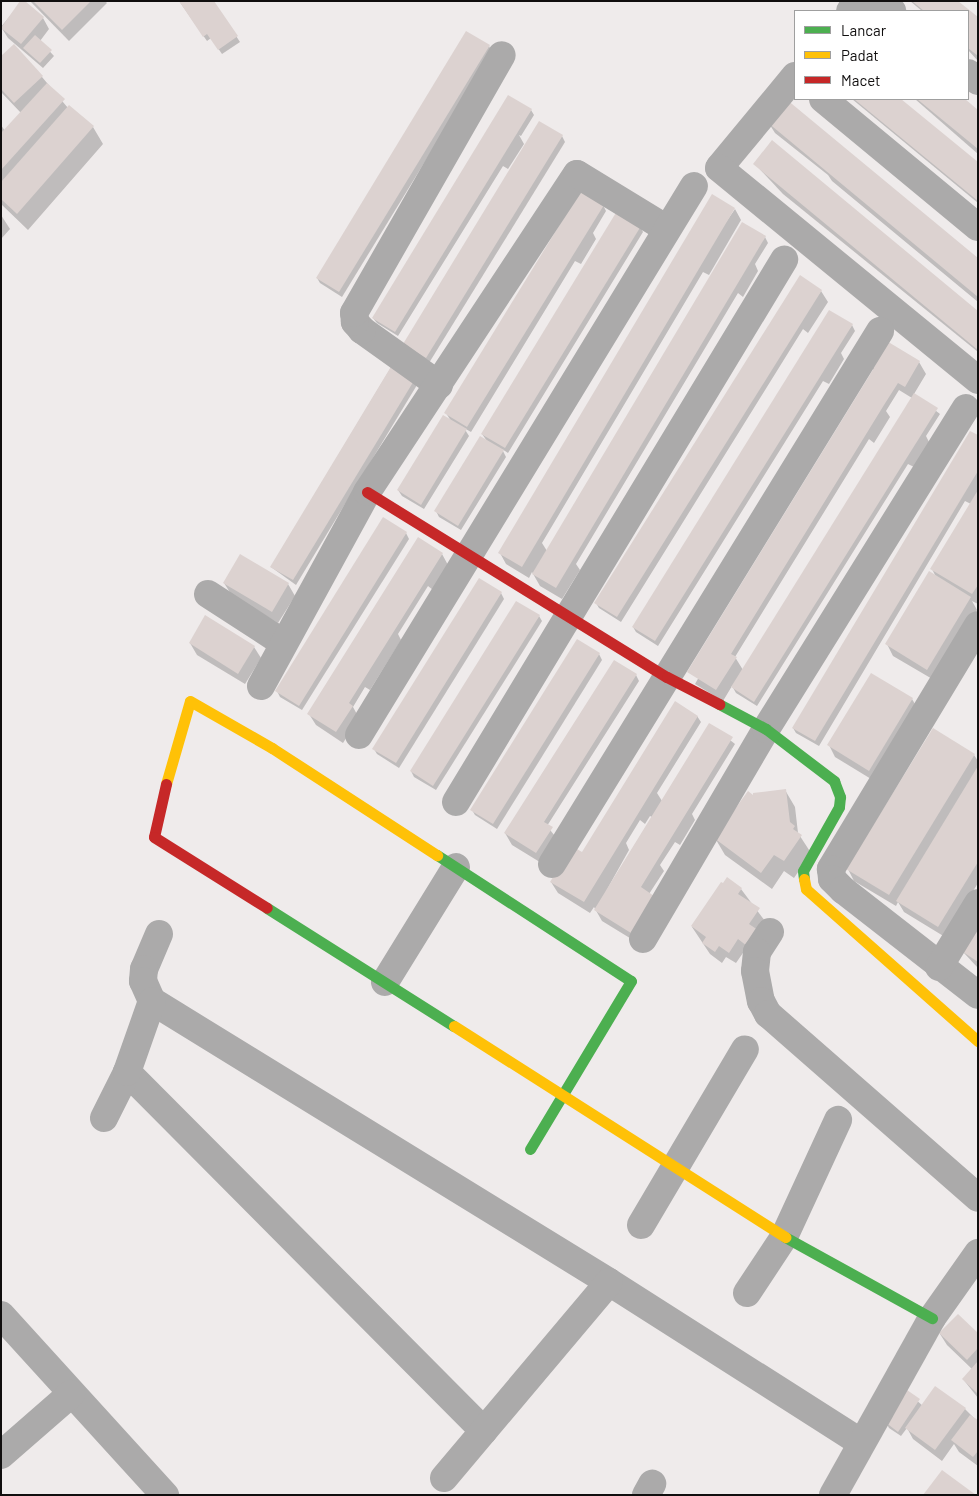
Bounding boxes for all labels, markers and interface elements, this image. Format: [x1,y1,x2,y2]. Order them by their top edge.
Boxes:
legend [794,10,969,100]
text: Lancar [841,21,886,39]
text: Padat [841,46,879,64]
text: Macet [841,71,881,89]

